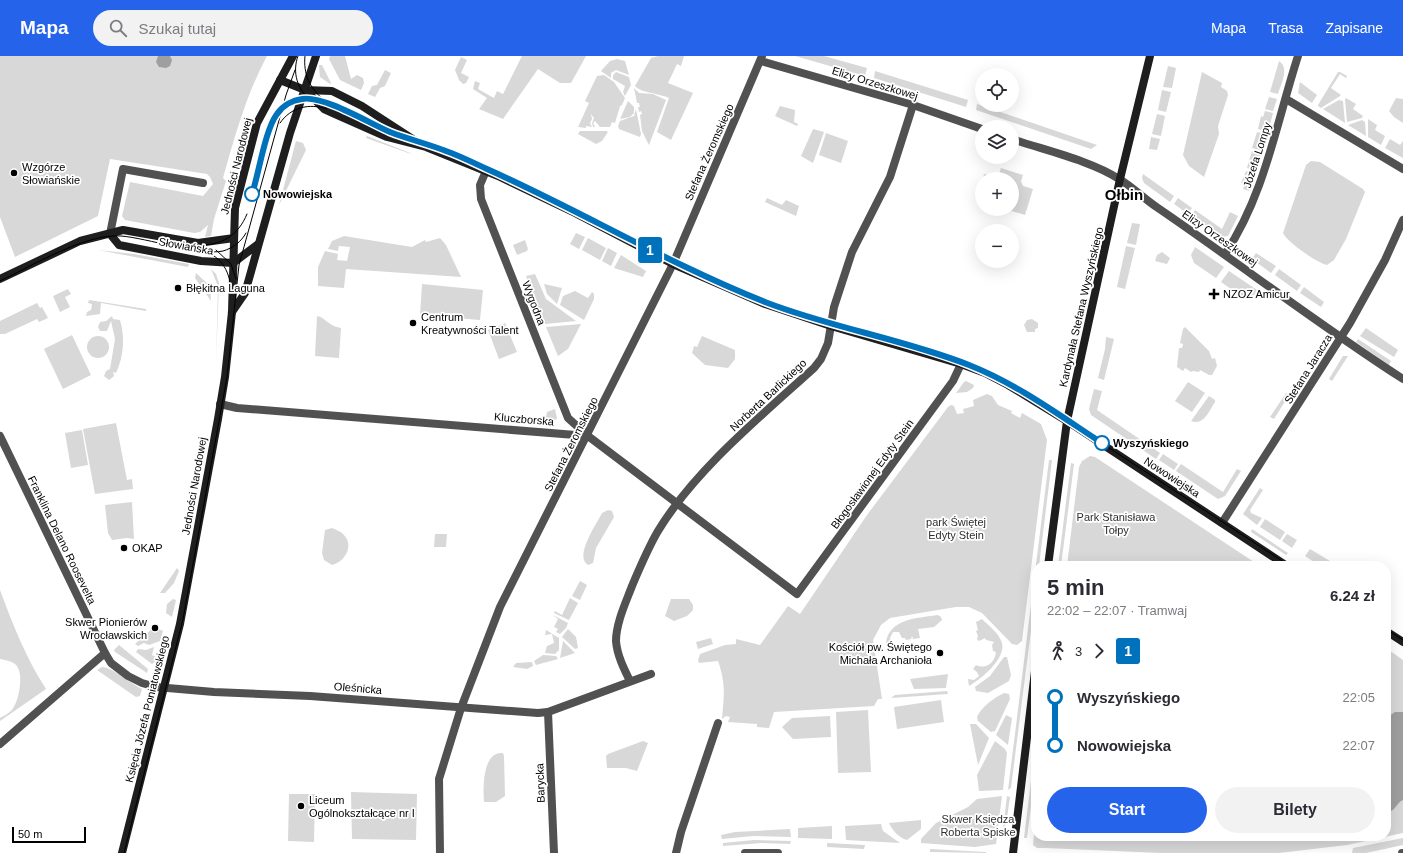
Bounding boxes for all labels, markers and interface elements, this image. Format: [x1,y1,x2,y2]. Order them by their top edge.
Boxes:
search box [93,10,373,46]
text: Mapa [20,17,69,38]
icon: search [107,17,129,39]
text: Szukaj tutaj [139,20,216,37]
text: Mapa [1211,20,1246,36]
text: Trasa [1268,20,1303,36]
text: Zapisane [1325,20,1383,36]
street label: Elizy Orzeszkowej [831,64,919,102]
map controls [975,68,1019,268]
button: locate [975,68,1019,112]
street label: Stefana Żeromskiego [682,102,736,202]
street label: Jedności Narodowej [218,116,254,216]
button: layers [975,120,1019,164]
street label: Józefa Lompy [1241,120,1273,189]
place label: Wzgórze Słowiańskie [22,161,80,186]
marker: Wzgórze Słowiańskie [9,168,19,178]
button: + [975,172,1019,216]
marker: Nowowiejska [244,186,260,202]
district label: Ołbin [1105,186,1143,203]
place label: Nowowiejska [263,188,333,200]
street label: Elizy Orzeszkowej [1180,207,1260,269]
button: − [975,224,1019,268]
street label: Kardynała Stefana Wyszyńskiego [1057,226,1105,388]
street label: Słowiańska [158,235,215,257]
line badge: 1 [637,237,663,263]
text: 1 [646,242,654,258]
street label: Wygodna [520,279,548,328]
place label: Błękitna Laguna [186,282,266,294]
marker: Błękitna Laguna [173,283,183,293]
marker: NZOZ Amicur [1208,288,1220,300]
place label: NZOZ Amicur [1223,288,1290,300]
place label: Centrum Kreatywności Talent [421,311,519,336]
marker: Centrum Kreatywności Talent [408,318,418,328]
street label: Stefana Jaracza [1282,331,1335,406]
street label: Norberta Barlickiego [727,357,809,433]
street label: Stefana Żeromskiego [542,395,600,493]
street label: Kluczborska [494,410,555,428]
street label: Błogosławionej Edyty Stein [828,417,916,531]
marker: Wyszyńskiego [1094,435,1110,451]
street label: Jedności Narodowej [179,436,209,536]
place label: Wyszyńskiego [1113,437,1189,449]
street label: Nowowiejska [1142,454,1203,500]
street label: Franklina Delano Roosevelta [26,474,99,607]
park label: Park Stanisława Tołpy [1077,511,1156,536]
park label: park Świętej Edyty Stein [926,516,986,541]
place label: OKAP [132,542,163,554]
marker: OKAP [119,543,129,553]
text: 5 min [1047,575,1104,600]
text: 6.24 zł [1330,587,1375,604]
text: 22:02 – 22:07 · Tramwaj [1047,603,1187,618]
place label: Skwer Pionierów Wrocławskich [65,616,147,641]
marker: Skwer Pionierów Wrocławskich [150,623,160,633]
street label: Księcia Józefa Poniatowskiego [123,634,171,784]
icon: walk [1047,640,1069,662]
icon: forward [1088,640,1110,662]
place label: Kościół pw. Świętego Michała Archanioła [829,641,933,666]
text: 1 [1124,643,1132,659]
text: 3 [1075,644,1082,659]
marker: Kościół pw. Świętego Michała Archanioła [935,648,945,658]
street label: Oleśnicka [333,680,383,696]
text: Wyszyńskiego [1077,689,1180,706]
text: 22:05 [1342,690,1375,705]
text: Nowowiejska [1077,737,1171,754]
text: 22:07 [1342,738,1375,753]
street label: Barycka [533,762,547,803]
button: Start [1047,787,1207,833]
button: Bilety [1215,787,1375,833]
place label: Liceum Ogólnokształcące nr I [309,794,415,819]
marker: Liceum Ogólnokształcące nr I [296,801,306,811]
park label: Skwer Księdza Roberta Spiske [940,813,1016,838]
scale bar [12,825,86,844]
text: 50 m [18,828,42,840]

